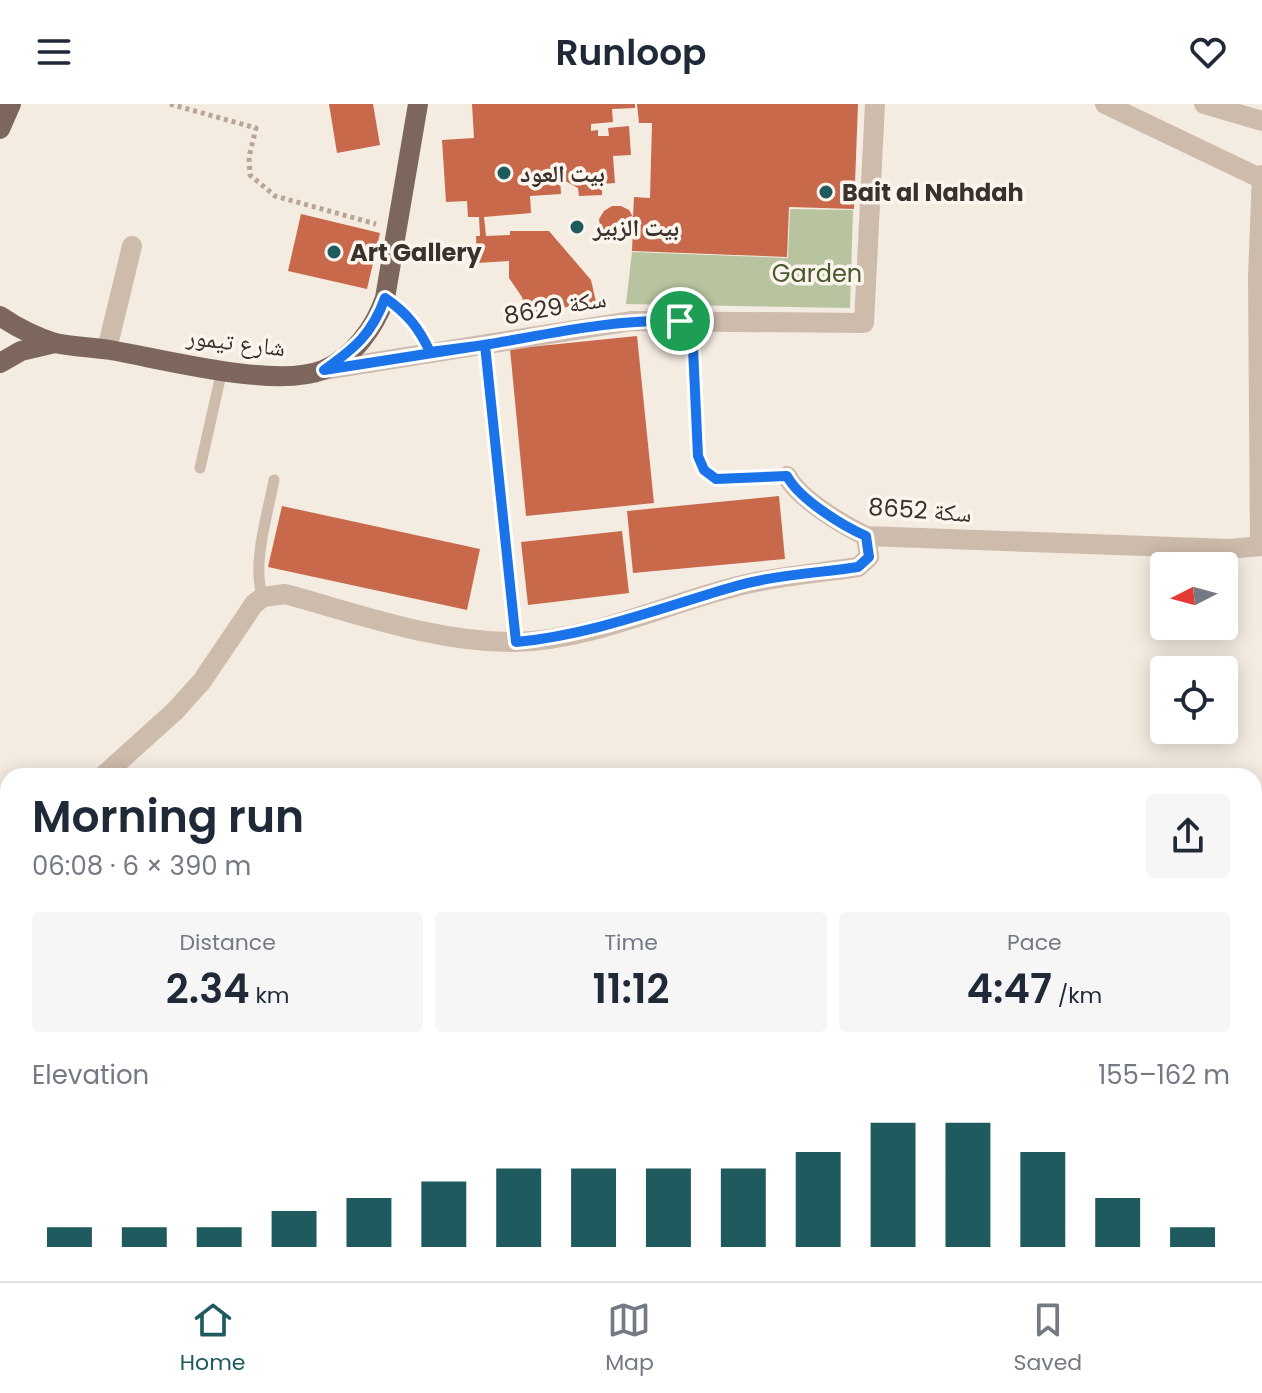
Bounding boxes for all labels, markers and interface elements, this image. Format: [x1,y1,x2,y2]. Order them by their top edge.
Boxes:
text: Runloop [555,27,707,78]
icon: menu [32,30,76,74]
icon: heart [1186,30,1230,74]
place label: بيت العود [520,157,605,190]
marker: بيت العود [495,164,513,182]
place label: Bait al Nahdah [842,176,1024,209]
marker: Bait al Nahdah [817,183,835,201]
place label: بيت الزبير [592,211,679,244]
marker: بيت الزبير [568,218,586,236]
place label: Art Gallery [350,236,483,269]
marker: Art Gallery [325,243,343,261]
park label: Garden [772,257,862,290]
street label: سكة 8629 [501,282,609,332]
pin [646,287,714,355]
icon: arrive [658,299,702,343]
street label: شارع تيمور [184,319,287,364]
street label: سكة 8652 [867,490,973,530]
north arrow [1150,552,1238,640]
map controls [1150,552,1238,744]
button: locate [1150,656,1238,744]
text: Morning run [32,786,304,847]
button: share [1146,794,1230,878]
text: 06:08 · 6 × 390 m [32,848,251,884]
text: Distance [179,927,276,958]
text: Time [604,927,658,958]
text: Pace [1007,927,1062,958]
text: 2.34 [166,961,250,1017]
text: 11:12 [593,961,669,1017]
text: 4:47 [966,961,1052,1017]
text: km [250,980,289,1011]
text: /km [1052,980,1102,1011]
text: Elevation [32,1057,149,1093]
text: 155–162 m [1098,1057,1230,1093]
tab: Home [180,1298,245,1379]
tab: Map [605,1298,654,1379]
tab: Saved [1014,1298,1082,1379]

